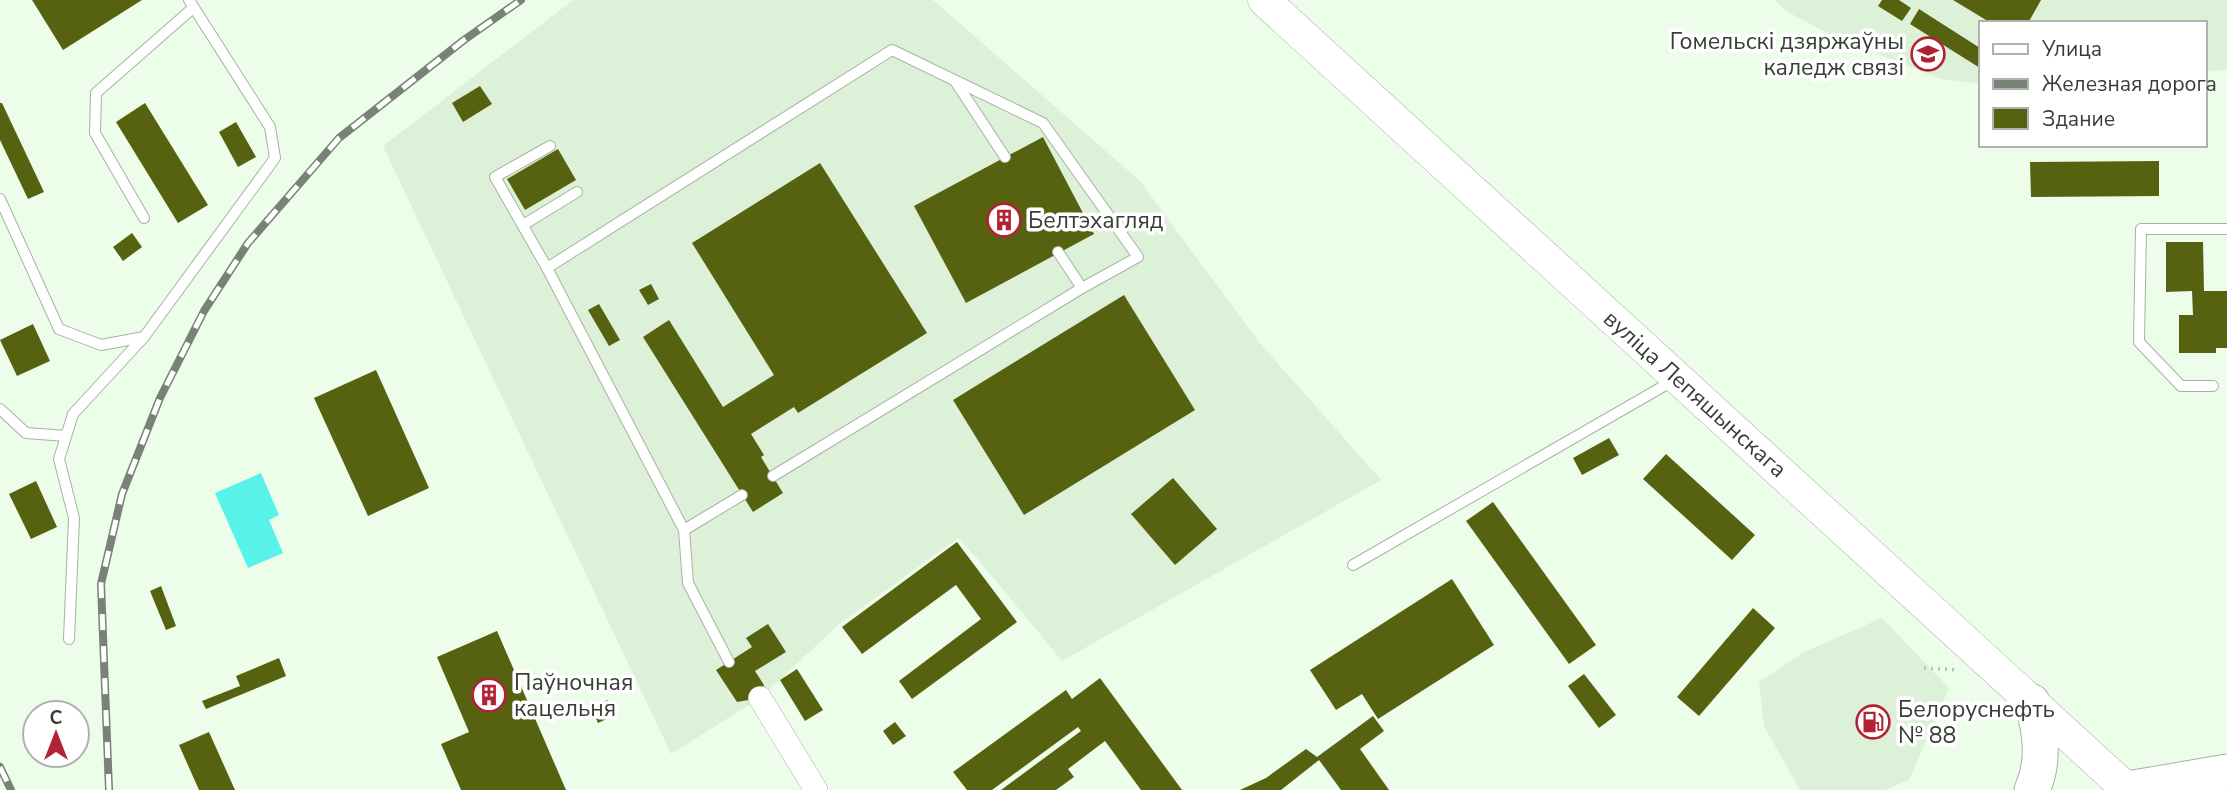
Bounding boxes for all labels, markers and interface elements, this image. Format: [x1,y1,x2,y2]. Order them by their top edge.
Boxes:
legend [1979,21,2206,147]
place label: Гомельскі дзяржаўны каледж связі [1670,26,1904,83]
school or university icon: Гомельскі дзяржаўны каледж связі [1909,35,1947,73]
text: Улица [2041,35,2102,63]
text: Железная дорога [2042,70,2217,98]
text: Здание [2042,105,2115,133]
building icon: Белтэхагляд [985,201,1023,239]
place label: Белтэхагляд [1028,205,1163,236]
street label: вуліца Лепяшынскага [1597,303,1793,485]
place label: Паўночная кацельня [514,667,633,724]
building icon: Паўночная кацельня [470,676,508,714]
place label: Белоруснефть № 88 [1898,694,2055,751]
north arrow [21,699,91,769]
fuel station icon: Белоруснефть № 88 [1854,703,1892,741]
text: С [50,705,63,731]

